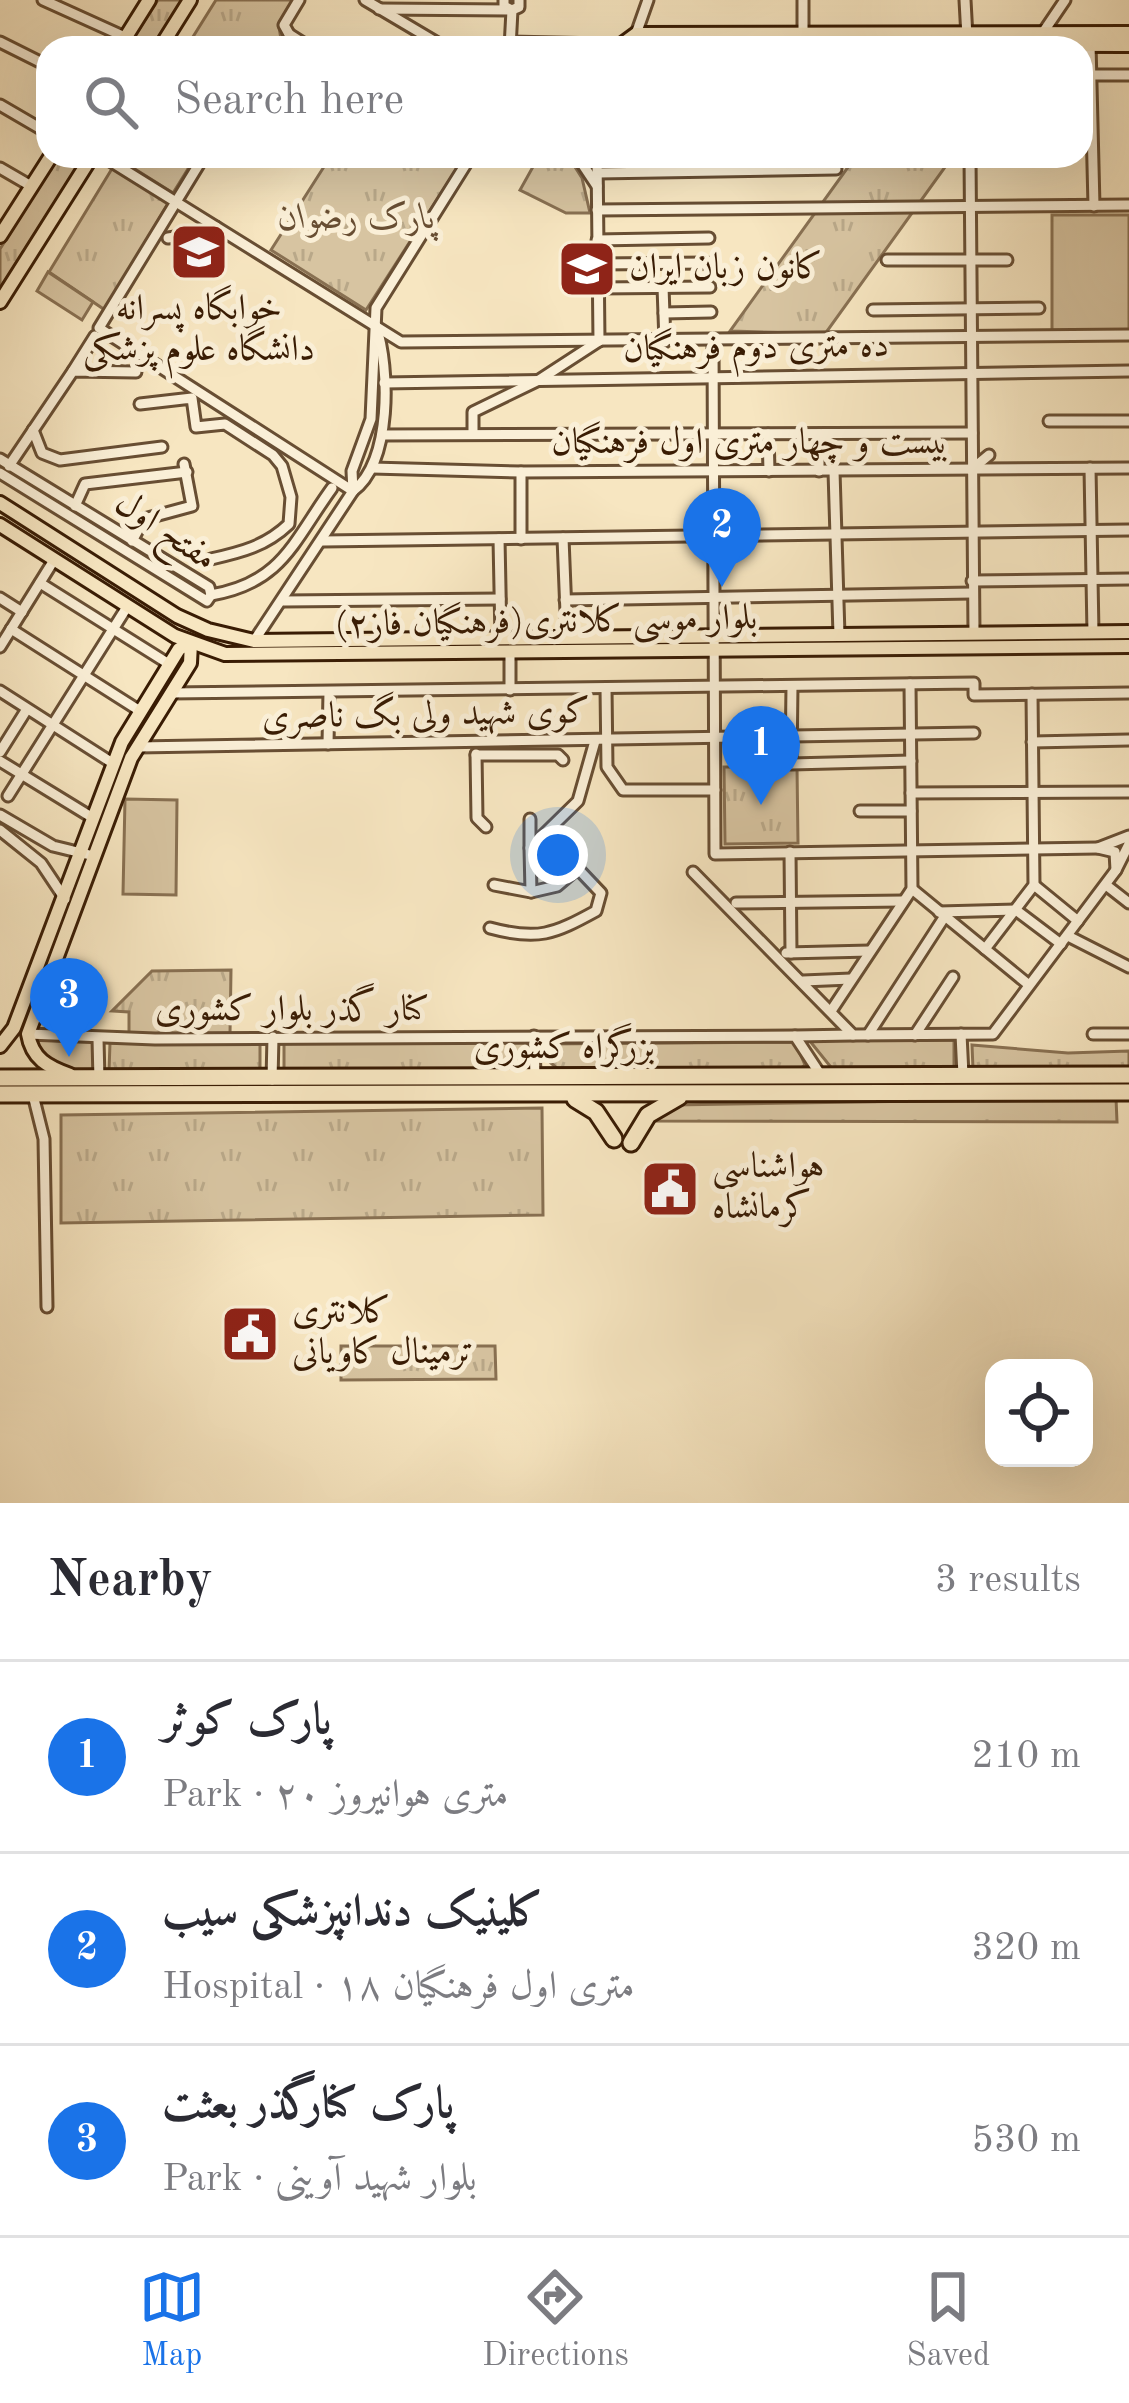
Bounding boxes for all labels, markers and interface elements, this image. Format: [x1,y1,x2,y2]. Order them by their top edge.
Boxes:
search box [36,36,1093,168]
icon: search [78,69,144,135]
text: Search here [174,79,404,124]
park label: پارک رضوان [278,200,439,242]
school or university icon: خوابگاه پسرانه دانشگاه علوم پزشکی [168,221,230,283]
school or university icon: کانون زبان ایران [556,238,618,300]
place label: کانون زبان ایران [629,249,823,288]
place label: خوابگاه پسرانه دانشگاه علوم پزشکی [83,284,315,379]
street label: ده متری دوم فرهنگیان [623,324,889,379]
street label: بیست و چهار متری اول فرهنگیان [551,421,949,464]
street label: مفتح اول [102,485,223,588]
pin: 2 [683,488,761,587]
street label: بلوار موسی کلانتری(فرهنگیان فاز۲) [334,596,758,649]
street label: کوی شهید ولی بگ ناصری [261,687,590,740]
pin: 1 [722,706,800,805]
your location [528,825,588,885]
pin: 3 [30,958,108,1057]
street label: کنار گذر بلوار کشوری [155,982,429,1030]
street label: بزرگراه کشوری [474,1023,654,1068]
place label: هواشناسی کرمانشاه [712,1150,825,1228]
public building icon: هواشناسی کرمانشاه [639,1158,701,1220]
place label: کلانتری ترمینال کاویانی [292,1293,474,1373]
public building icon: کلانتری ترمینال کاویانی [219,1303,281,1365]
map controls [985,1359,1093,1467]
button: locate [985,1359,1093,1467]
text: Nearby [48,1556,213,1607]
text: 3 results [935,1561,1081,1600]
text: پارک کوثر [162,1699,332,1744]
text: 1 [76,1737,98,1776]
text: 210 m [971,1737,1081,1776]
text: Park · ۲۰ متری هوانیروز [162,1776,508,1815]
text: کلینیک دندانپزشکی سیب [162,1891,544,1936]
text: 2 [76,1929,98,1968]
text: 320 m [971,1929,1081,1968]
text: Hospital · ۱۸ متری اول فرهنگیان [162,1968,635,2007]
text: پارک کنارگذر بعثت [162,2083,454,2128]
text: 3 [76,2121,98,2160]
text: 530 m [971,2121,1081,2160]
text: Park · بلوار شهید آوینی [162,2160,477,2199]
tab: Map [139,2264,205,2377]
tab: Directions [482,2264,629,2377]
tab: Saved [906,2264,990,2377]

